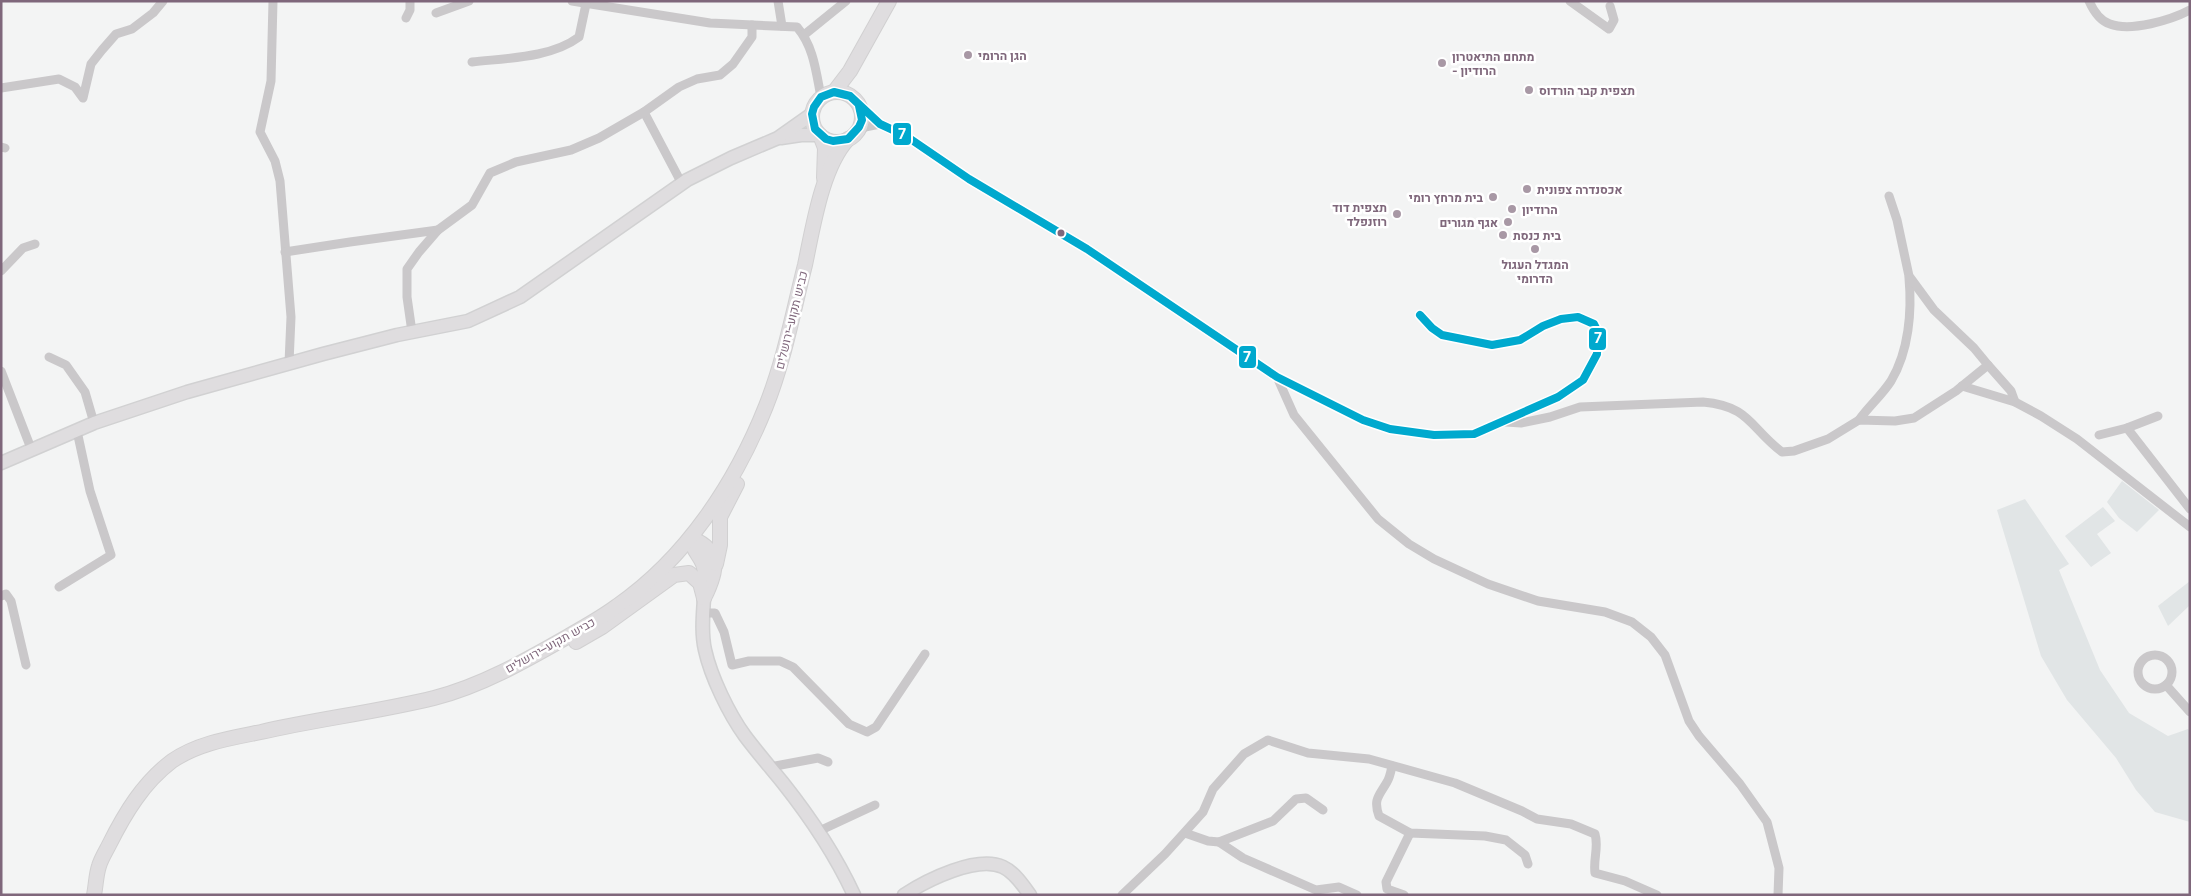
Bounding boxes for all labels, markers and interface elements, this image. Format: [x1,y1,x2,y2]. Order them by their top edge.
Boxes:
place label: הגן הרומי [978,48,1027,63]
marker: הגן הרומי [962,49,974,61]
place label: מתחם התיאטרון - הרודיון [1452,49,1535,78]
marker: מתחם התיאטרון - הרודיון [1436,57,1448,69]
place label: תצפית קבר הורדוס [1539,83,1635,98]
marker: תצפית קבר הורדוס [1523,84,1535,96]
line badge: 7 [892,122,912,146]
text: 7 [898,125,906,142]
place label: אכסנדרה צפונית [1537,182,1622,197]
marker: אכסנדרה צפונית [1521,183,1533,195]
place label: בית מרחץ רומי [1409,190,1483,205]
marker: בית מרחץ רומי [1487,191,1499,203]
place label: תצפית דוד רוזנפלד [1332,200,1387,229]
place label: הרודיון [1522,202,1558,217]
marker: הרודיון [1506,203,1518,215]
marker: תצפית דוד רוזנפלד [1391,208,1403,220]
place label: אגף מגורים [1439,215,1498,230]
marker: אגף מגורים [1502,216,1514,228]
unlabelled marker [1056,228,1066,238]
place label: בית כנסת [1513,228,1562,243]
marker: בית כנסת [1497,229,1509,241]
marker: המגדל העגול הדרומי [1529,243,1541,255]
place label: המגדל העגול הדרומי [1501,257,1569,286]
street label: כביש תקוע–ירושלים [772,269,810,371]
line badge: 7 [1588,327,1607,351]
text: 7 [1594,329,1602,346]
line badge: 7 [1238,345,1257,369]
text: 7 [1243,348,1251,365]
street label: כביש תקוע–ירושלים [502,614,598,676]

